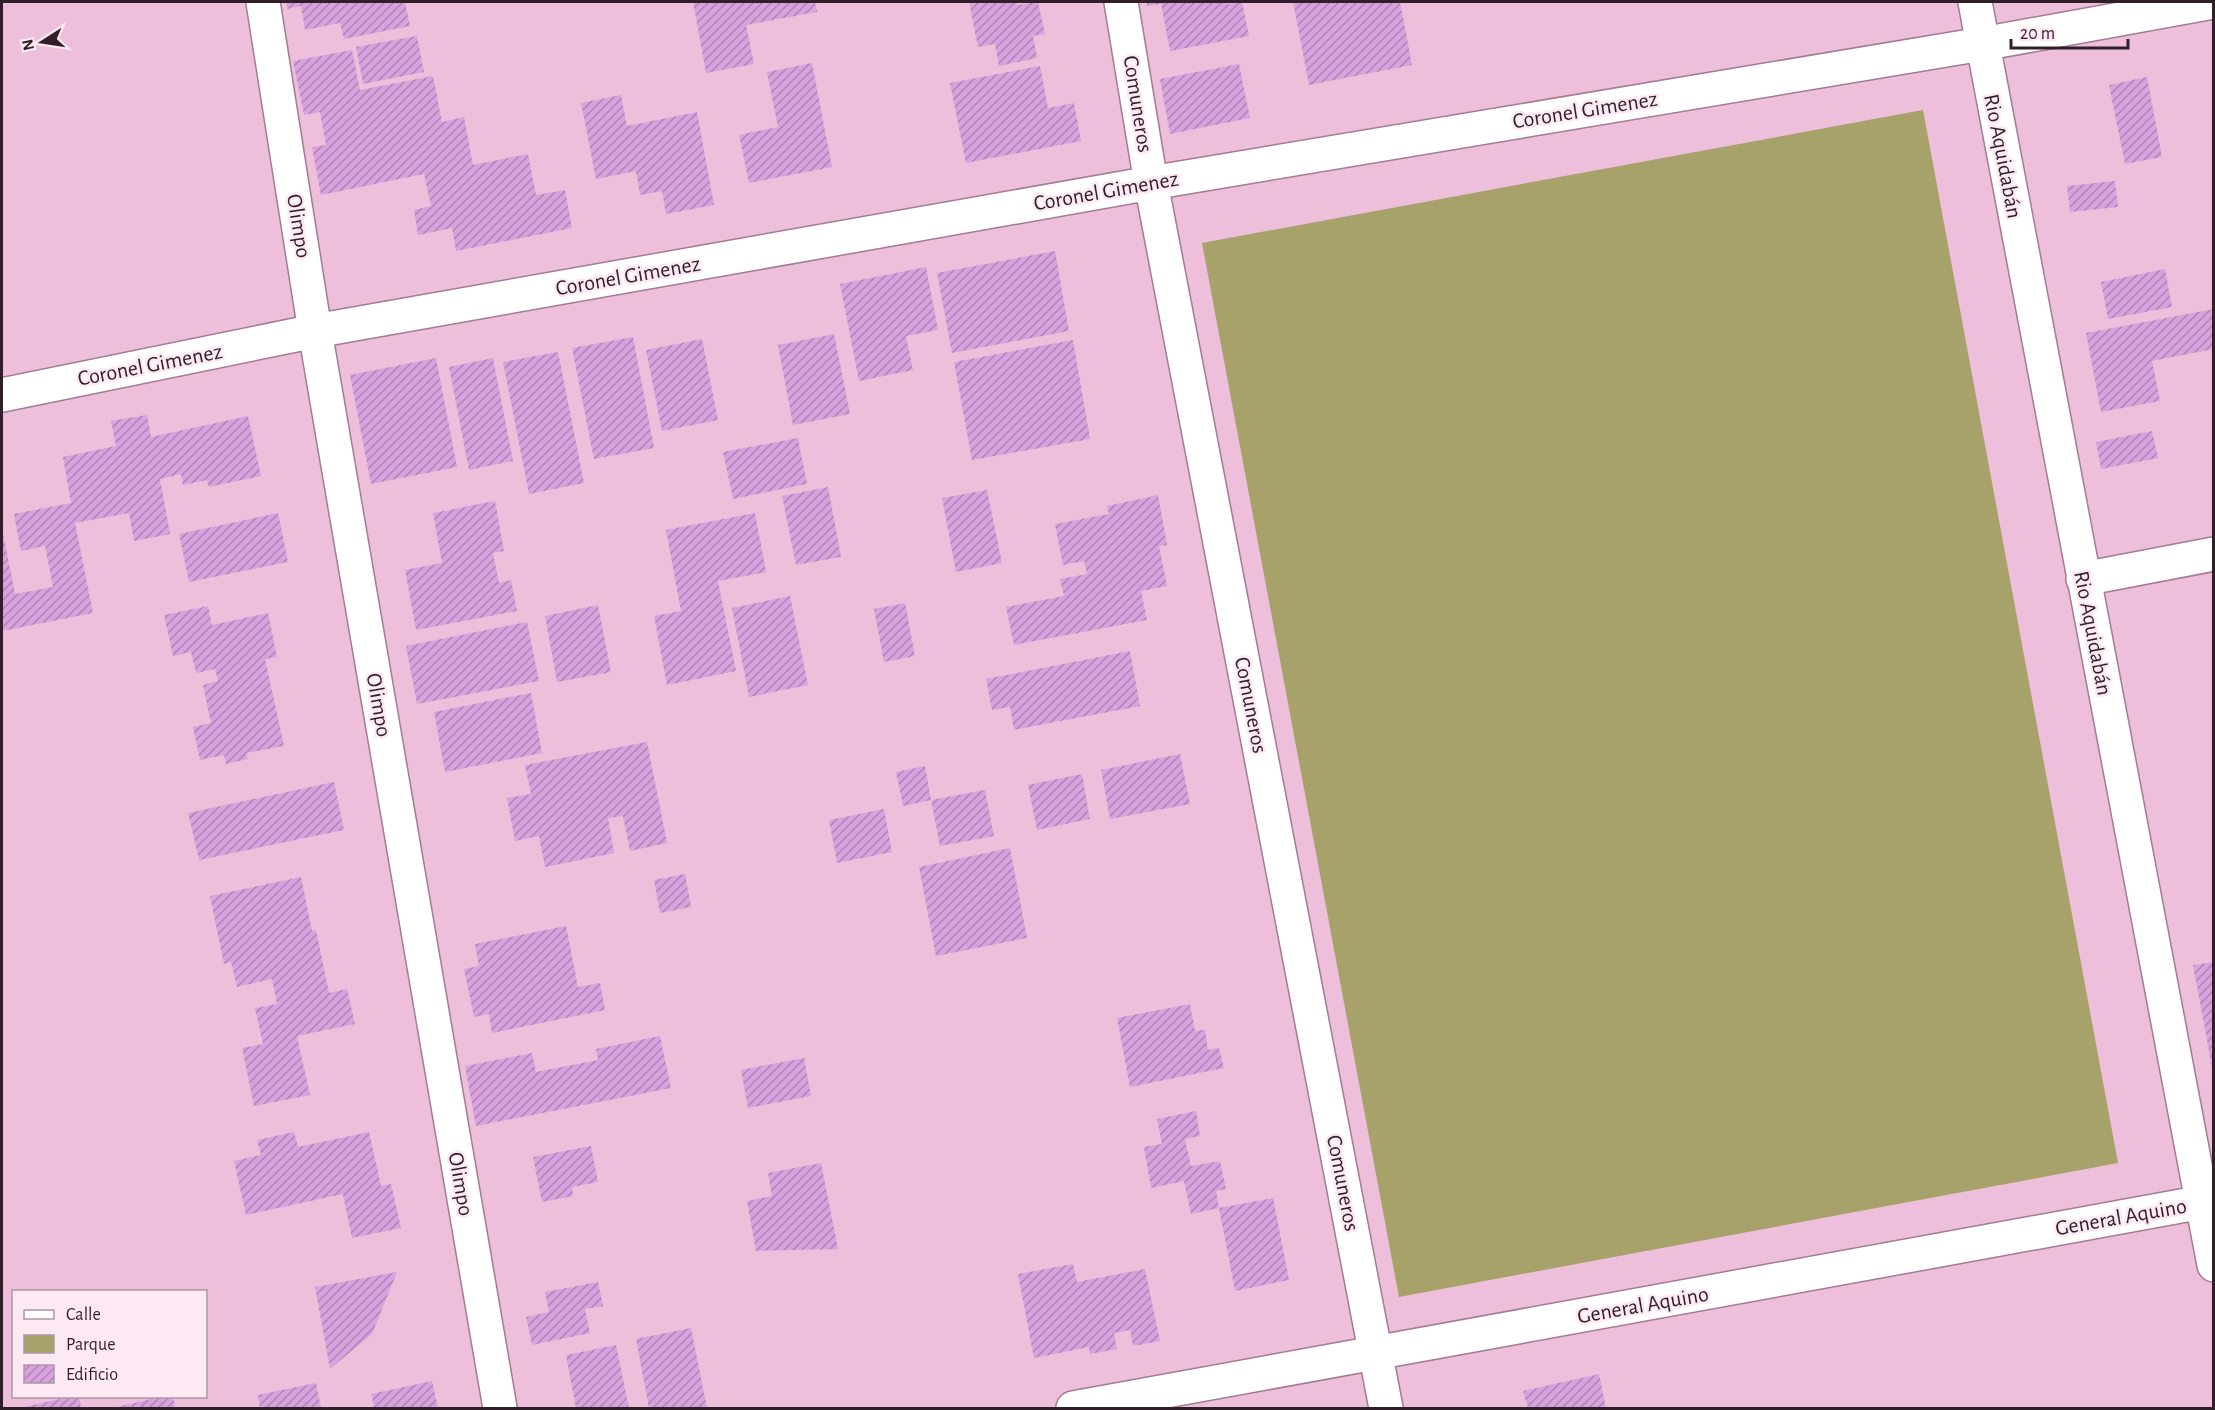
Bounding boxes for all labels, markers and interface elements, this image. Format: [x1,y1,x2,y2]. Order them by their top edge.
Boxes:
north arrow [12,12,72,72]
scale bar [2011,12,2128,50]
text: 20 m [2020,25,2055,43]
text: N [19,38,37,52]
street label: Comuneros [1119,54,1157,154]
street label: Coronel Gimenez [1511,88,1659,132]
street label: Rio Aquidabán [1980,92,2026,220]
street label: Coronel Gimenez [1032,167,1180,215]
street label: Olimpo [283,193,315,259]
street label: Coronel Gimenez [554,252,702,300]
street label: Coronel Gimenez [76,340,224,390]
street label: Rio Aquidabán [2070,569,2116,697]
street label: Comuneros [1231,655,1271,755]
street label: Olimpo [363,671,395,739]
street label: Comuneros [1323,1133,1363,1233]
street label: Olimpo [445,1150,477,1218]
street label: General Aquino [2054,1195,2188,1239]
street label: General Aquino [1576,1283,1710,1327]
legend [12,1290,207,1398]
text: Calle [66,1306,101,1324]
text: Parque [66,1336,115,1354]
text: Edificio [66,1366,118,1384]

